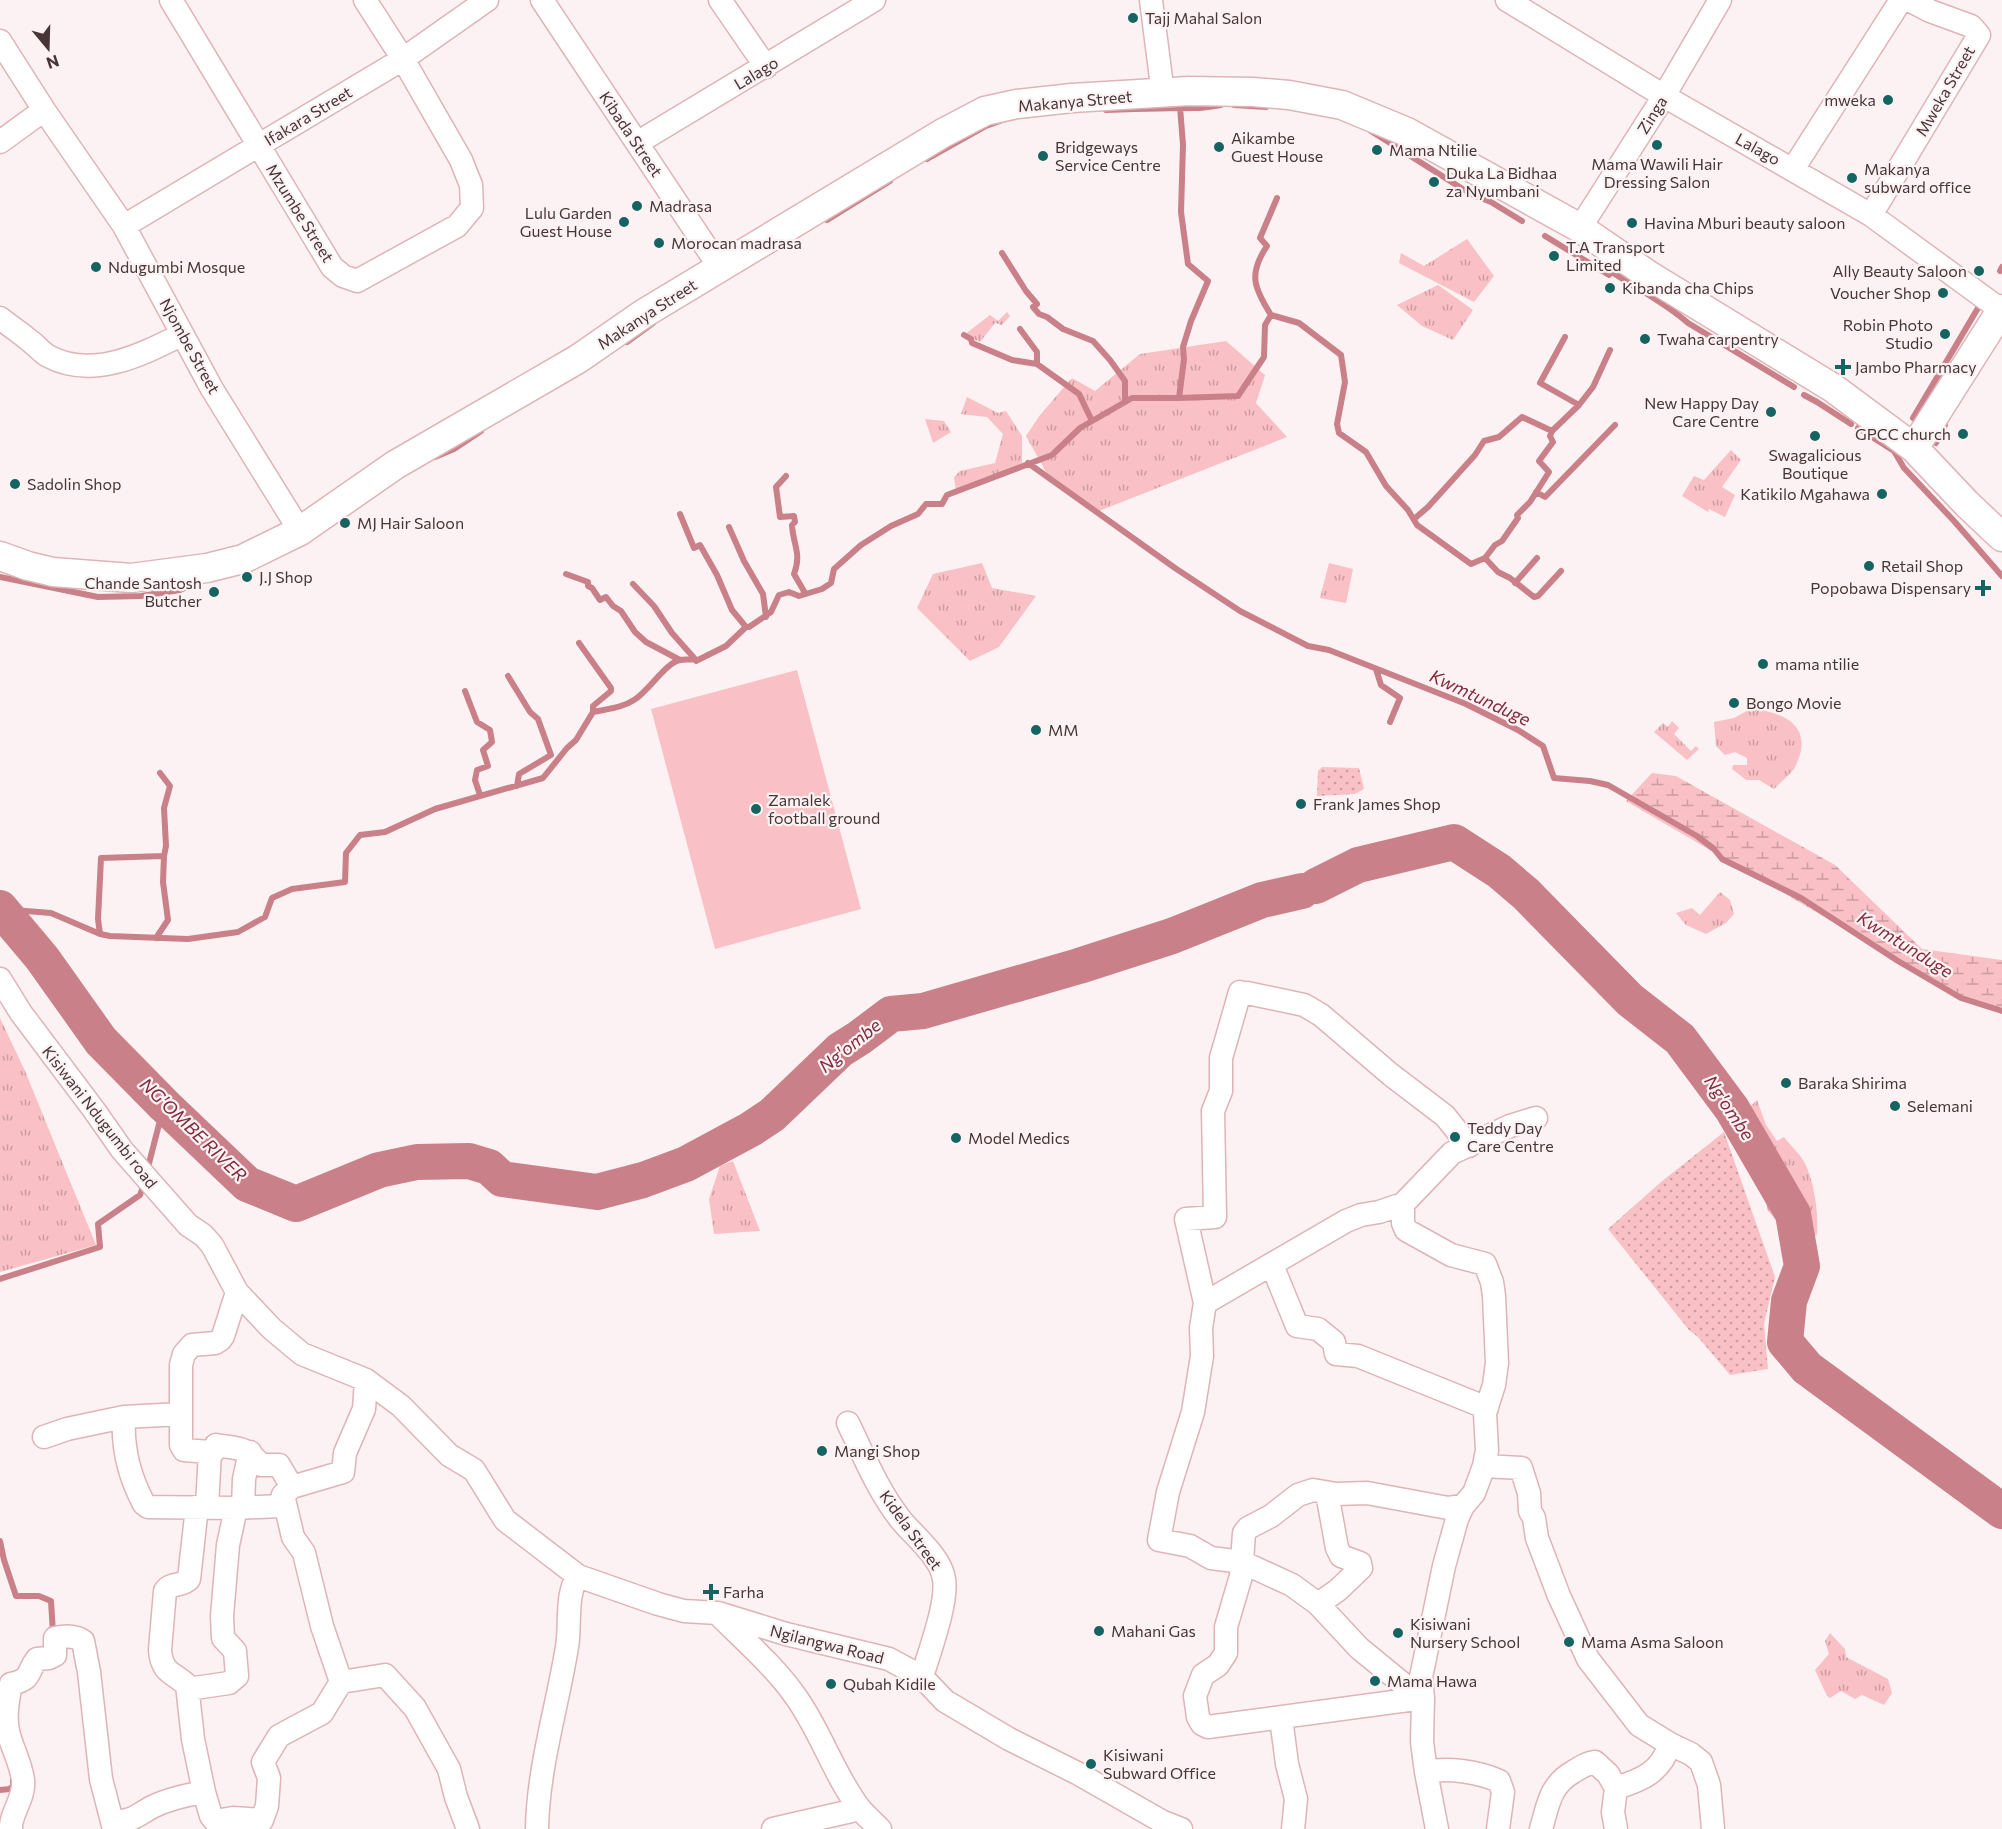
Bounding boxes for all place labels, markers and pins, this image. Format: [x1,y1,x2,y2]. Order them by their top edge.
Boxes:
place label: Tajj Mahal Salon [1145,8,1262,27]
marker: Tajj Mahal Salon [1126,11,1140,25]
place label: mweka [1824,90,1876,109]
marker: mweka [1881,93,1895,107]
place label: Aikambe Guest House [1231,128,1323,165]
place label: Bridgeways Service Centre [1055,137,1161,174]
marker: Mama Wawili Hair Dressing Salon [1650,138,1664,152]
marker: Aikambe Guest House [1212,140,1226,154]
place label: Mama Ntilie [1389,140,1477,159]
marker: Mama Ntilie [1370,143,1384,157]
marker: Bridgeways Service Centre [1036,149,1050,163]
place label: Mama Wawili Hair Dressing Salon [1591,154,1723,191]
place label: Makanya subward office [1864,159,1971,196]
place label: Duka La Bidhaa za Nyumbani [1446,163,1557,200]
marker: Makanya subward office [1845,171,1859,185]
marker: Duka La Bidhaa za Nyumbani [1427,175,1441,189]
place label: Madrasa [649,196,712,215]
marker: Madrasa [630,199,644,213]
place label: Lulu Garden Guest House [520,203,612,240]
place label: Havina Mburi beauty saloon [1644,213,1846,232]
marker: Lulu Garden Guest House [617,215,631,229]
marker: Havina Mburi beauty saloon [1625,216,1639,230]
place label: Morocan madrasa [671,233,802,252]
marker: Morocan madrasa [652,236,666,250]
place label: T.A Transport Limited [1566,237,1665,274]
marker: T.A Transport Limited [1547,249,1561,263]
place label: Ndugumbi Mosque [108,257,245,276]
marker: Ndugumbi Mosque [89,260,103,274]
place label: Ally Beauty Saloon [1832,261,1967,280]
marker: Ally Beauty Saloon [1972,264,1986,278]
place label: Kibanda cha Chips [1622,278,1754,297]
marker: Kibanda cha Chips [1603,281,1617,295]
place label: Voucher Shop [1830,283,1931,302]
marker: Voucher Shop [1936,286,1950,300]
place label: Robin Photo Studio [1843,315,1933,352]
marker: Robin Photo Studio [1938,327,1952,341]
place label: Twaha carpentry [1657,329,1779,348]
marker: Twaha carpentry [1638,332,1652,346]
place label: Jambo Pharmacy [1855,357,1977,376]
marker: Jambo Pharmacy [1836,360,1850,374]
place label: New Happy Day Care Centre [1644,393,1759,430]
marker: New Happy Day Care Centre [1764,405,1778,419]
place label: GPCC church [1855,424,1951,443]
marker: GPCC church [1956,427,1970,441]
marker: Swagalicious Boutique [1808,429,1822,443]
place label: Swagalicious Boutique [1769,445,1861,482]
place label: Sadolin Shop [27,474,122,493]
marker: Sadolin Shop [8,477,22,491]
place label: Katikilo Mgahawa [1740,484,1870,503]
marker: Katikilo Mgahawa [1875,487,1889,501]
place label: MJ Hair Saloon [357,513,464,532]
marker: MJ Hair Saloon [338,516,352,530]
place label: Retail Shop [1881,556,1963,575]
marker: Retail Shop [1862,559,1876,573]
place label: J.J Shop [259,567,313,586]
marker: J.J Shop [240,570,254,584]
place label: Chande Santosh Butcher [84,573,203,610]
place label: Popobawa Dispensary [1810,578,1971,597]
marker: Popobawa Dispensary [1976,581,1990,595]
marker: Chande Santosh Butcher [207,585,221,599]
place label: mama ntilie [1775,654,1859,673]
marker: mama ntilie [1756,657,1770,671]
place label: Bongo Movie [1746,693,1842,712]
marker: Bongo Movie [1727,696,1741,710]
place label: MM [1048,720,1079,739]
marker: MM [1029,723,1043,737]
place label: Zamalek football ground [768,790,880,827]
place label: Frank James Shop [1313,794,1441,813]
marker: Frank James Shop [1294,797,1308,811]
marker: Zamalek football ground [749,802,763,816]
place label: Baraka Shirima [1798,1073,1907,1092]
marker: Baraka Shirima [1779,1076,1793,1090]
place label: Selemani [1907,1096,1973,1115]
marker: Selemani [1888,1099,1902,1113]
place label: Teddy Day Care Centre [1467,1118,1554,1155]
place label: Model Medics [968,1128,1070,1147]
marker: Teddy Day Care Centre [1448,1130,1462,1144]
marker: Model Medics [949,1131,963,1145]
place label: Mangi Shop [834,1441,920,1460]
marker: Mangi Shop [815,1444,829,1458]
place label: Farha [723,1582,764,1601]
marker: Farha [704,1585,718,1599]
place label: Kisiwani Nursery School [1410,1614,1520,1651]
place label: Mahani Gas [1111,1621,1196,1640]
marker: Mahani Gas [1092,1624,1106,1638]
marker: Kisiwani Nursery School [1391,1626,1405,1640]
place label: Mama Asma Saloon [1581,1632,1724,1651]
marker: Mama Asma Saloon [1562,1635,1576,1649]
place label: Mama Hawa [1387,1671,1477,1690]
place label: Qubah Kidile [843,1674,936,1693]
marker: Mama Hawa [1368,1674,1382,1688]
marker: Qubah Kidile [824,1677,838,1691]
place label: Kisiwani Subward Office [1103,1745,1216,1782]
marker: Kisiwani Subward Office [1084,1757,1098,1771]

